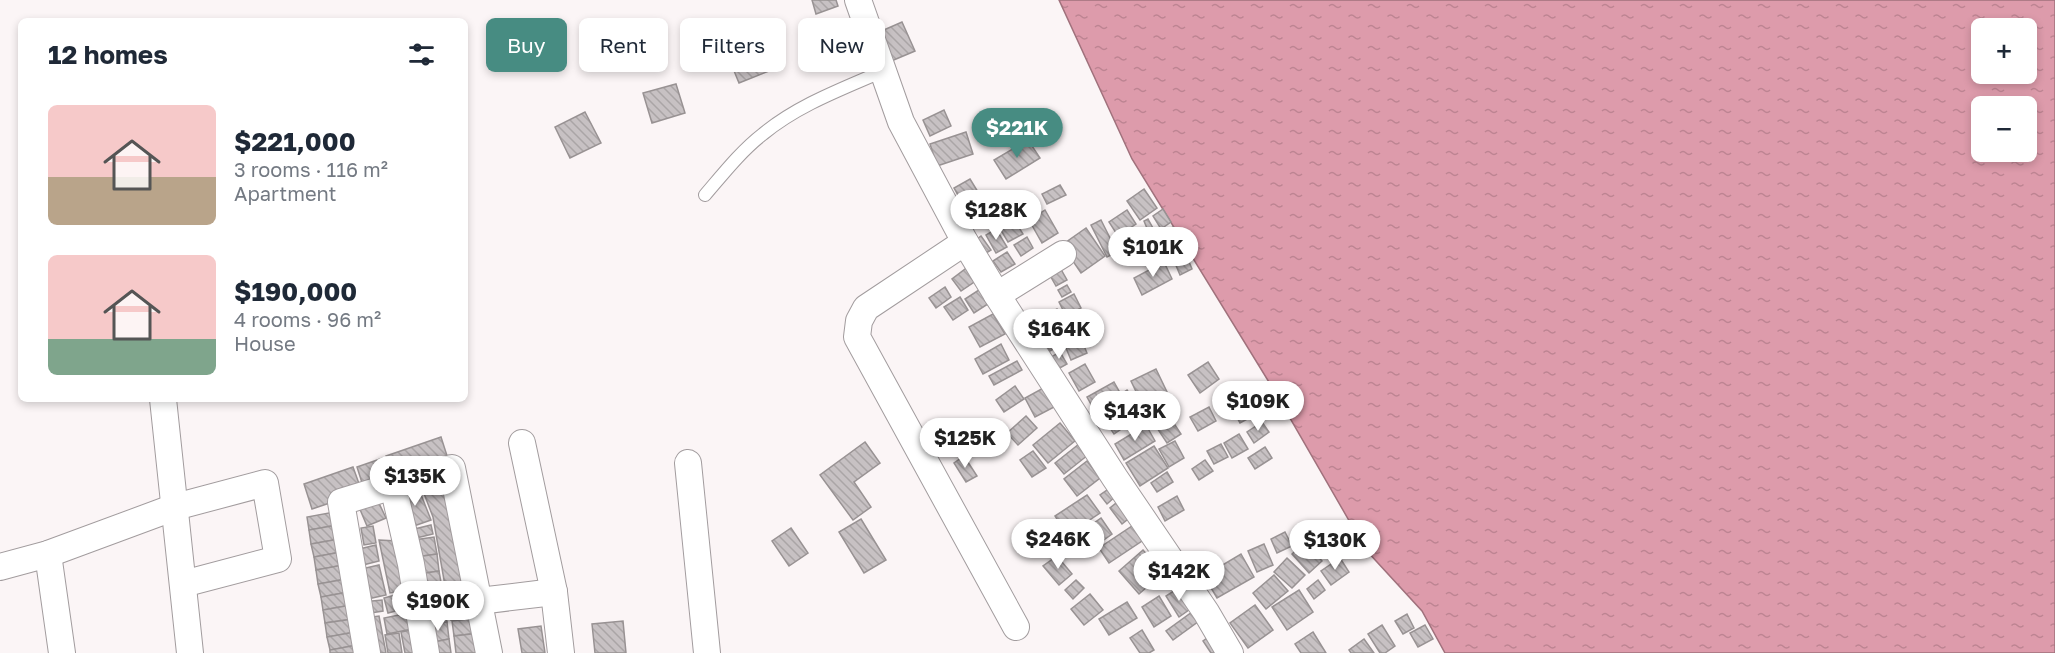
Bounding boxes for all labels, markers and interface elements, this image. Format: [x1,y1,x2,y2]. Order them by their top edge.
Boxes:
chip: Buy [486,18,567,72]
chip: Rent [579,18,668,72]
chip: Filters [680,18,786,72]
chip: New [798,18,885,72]
map controls [1971,18,2037,162]
button: + [1971,18,2037,84]
icon: filters [405,38,438,71]
text: 12 homes [48,39,168,70]
button: − [1971,96,2037,162]
pin: $221K [975,108,1059,159]
text: $221K [986,115,1048,139]
text: $221,000 [234,126,356,157]
icon: home [96,129,168,201]
text: 3 rooms · 116 m² [234,157,388,181]
text: Apartment [234,181,337,205]
pin: $128K [954,190,1038,241]
text: $128K [964,197,1028,221]
pin: $101K [1111,227,1195,278]
text: $101K [1122,234,1184,258]
text: $190,000 [234,276,357,307]
icon: home [96,279,168,351]
text: 4 rooms · 96 m² [234,307,381,331]
pin: $164K [1017,309,1101,360]
text: $164K [1027,316,1091,340]
text: House [234,331,296,355]
pin: $109K [1216,381,1300,432]
text: $109K [1226,388,1290,412]
pin: $143K [1093,391,1177,442]
text: $143K [1104,398,1166,422]
pin: $125K [923,418,1007,469]
text: $125K [934,425,996,449]
pin: $135K [373,456,457,507]
text: $135K [384,463,446,487]
pin: $246K [1016,519,1100,570]
pin: $130K [1293,520,1377,571]
text: $246K [1025,526,1091,550]
text: $130K [1303,527,1367,551]
pin: $142K [1137,551,1221,602]
text: $142K [1148,558,1210,582]
pin: $190K [396,581,480,632]
text: $190K [406,588,470,612]

